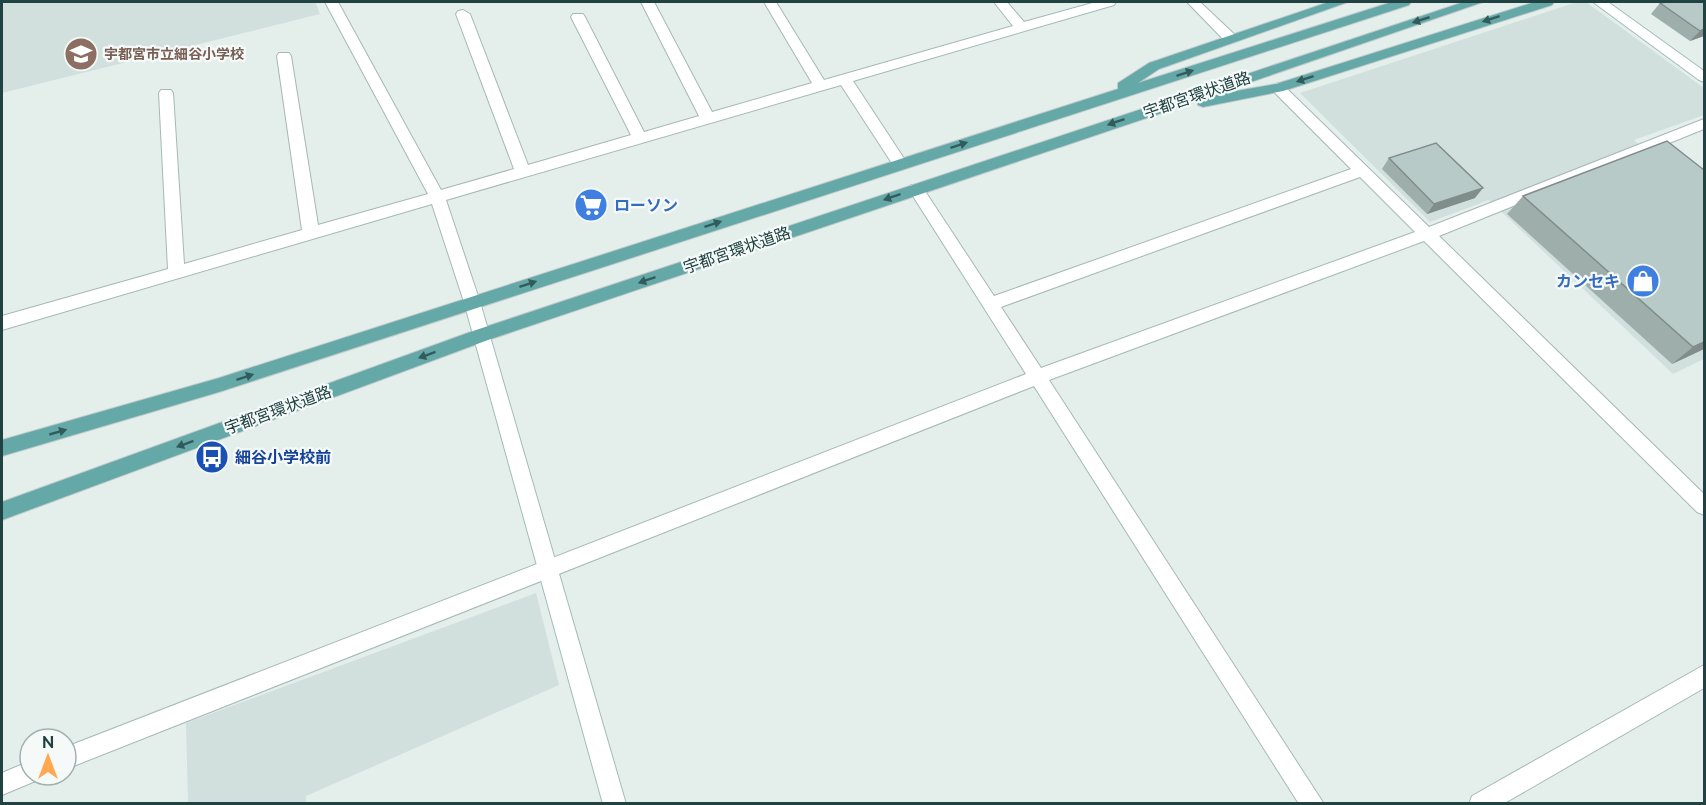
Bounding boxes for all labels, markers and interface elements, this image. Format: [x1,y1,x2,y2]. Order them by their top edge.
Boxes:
one-way arrow [1482,15,1500,25]
one-way arrow [1412,16,1430,25]
school or university icon: 宇都宮市立細谷小学校 [63,36,99,72]
place label: 宇都宮市立細谷小学校 [104,46,244,62]
street label: 宇都宮環状道路 [1141,68,1253,122]
one-way arrow [1176,68,1194,77]
one-way arrow [1296,75,1314,84]
one-way arrow [1107,118,1125,127]
one-way arrow [950,140,968,150]
supermarket icon: ローソン [573,187,609,223]
one-way arrow [883,193,901,203]
place label: ローソン [614,196,678,215]
one-way arrow [704,219,722,229]
street label: 宇都宮環状道路 [681,223,793,277]
shop icon: カンセキ [1625,263,1661,299]
place label: カンセキ [1556,272,1620,291]
one-way arrow [638,275,656,285]
one-way arrow [519,279,537,288]
one-way arrow [418,351,436,361]
one-way arrow [236,372,254,381]
street label: 宇都宮環状道路 [222,382,334,438]
one-way arrow [49,427,67,436]
one-way arrow [175,439,193,449]
bus stop icon: 細谷小学校前 [194,439,230,475]
place label: 細谷小学校前 [235,448,331,467]
north arrow [18,727,78,787]
text: N [42,733,54,752]

